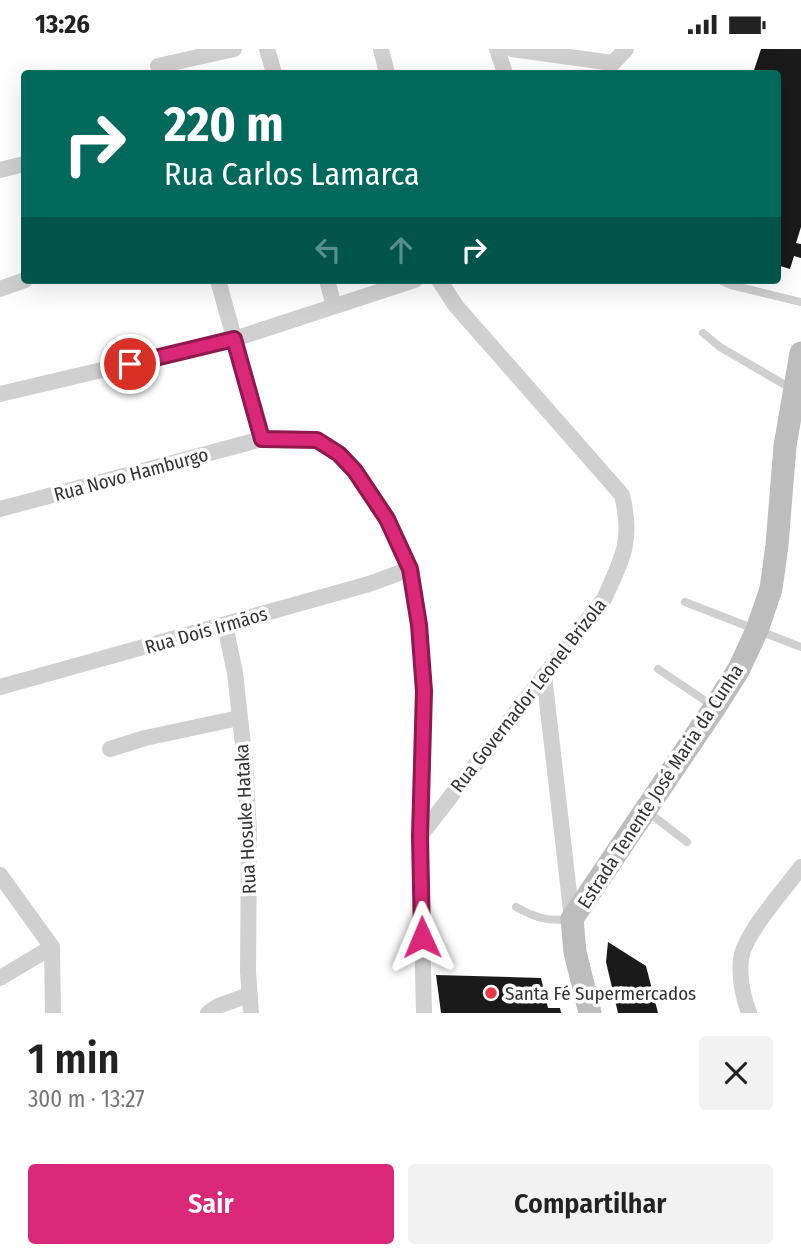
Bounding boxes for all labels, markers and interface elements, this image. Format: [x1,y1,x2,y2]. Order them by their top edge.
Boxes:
text: 13:26 [35,9,90,40]
text: 220 m [164,95,284,154]
icon: right [49,98,140,189]
text: Rua Carlos Lamarca [164,155,420,193]
icon: left [309,231,347,269]
icon: ahead [382,231,420,269]
icon: right [455,231,493,269]
pin [100,334,160,394]
icon: arrive [111,345,149,383]
street label: Rua Novo Hamburgo [51,443,211,506]
street label: Rua Governador Leonel Brizola [446,594,611,797]
street label: Rua Dois Irmãos [142,602,270,659]
street label: Estrada Tenente José Maria da Cunha [573,660,748,913]
street label: Rua Hosuke Hataka [230,743,261,895]
position arrow [385,900,459,974]
place label: Santa Fé Supermercados [505,982,696,1005]
marker: Santa Fé Supermercados [483,985,499,1001]
text: 1 min [28,1034,119,1084]
button: close [699,1036,773,1110]
text: 300 m · 13:27 [28,1085,145,1113]
button: Sair [28,1164,394,1244]
button: Compartilhar [408,1164,773,1244]

